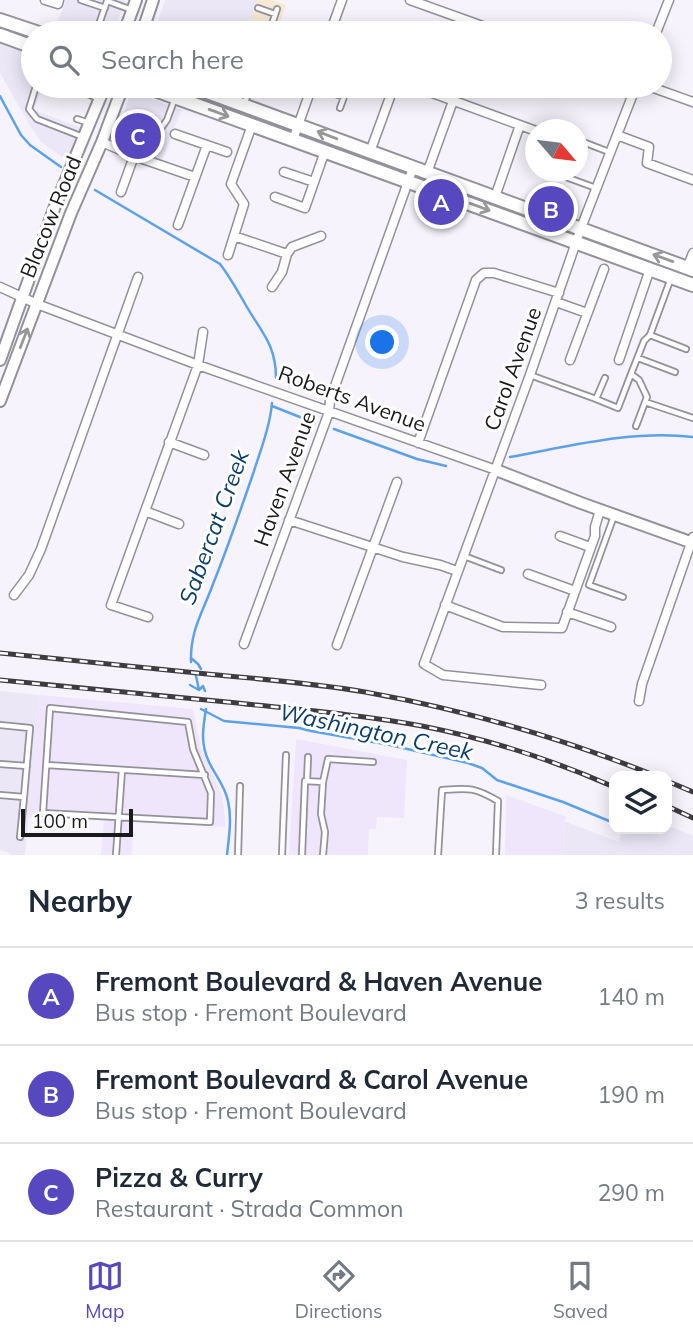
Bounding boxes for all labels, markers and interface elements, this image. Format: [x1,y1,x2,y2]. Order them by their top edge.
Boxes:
search box [21,21,672,98]
icon: search [45,41,83,79]
text: Search here [101,43,244,76]
one-way arrow [208,108,230,120]
pin: C [115,110,161,162]
north arrow [525,119,588,182]
one-way arrow [316,127,338,140]
street label: Blacow Road [14,152,86,281]
pin: A [418,176,464,228]
pin: B [528,183,574,235]
one-way arrow [468,202,490,214]
one-way arrow [652,251,674,264]
street label: Carol Avenue [478,303,546,434]
your location [365,325,399,359]
one-way arrow [19,327,31,349]
street label: Roberts Avenue [275,359,430,437]
street label: Haven Avenue [248,408,321,550]
water label: Sabercat Creek [172,444,255,608]
water label: Washington Creek [277,697,477,766]
map controls [609,771,672,834]
button: layers [609,771,672,834]
scale bar [21,806,133,838]
text: 100 m [32,809,88,833]
text: Nearby [28,882,132,920]
text: 3 results [575,886,665,915]
text: Fremont Boulevard & Haven Avenue [95,965,543,998]
text: A [42,982,60,1011]
text: 140 m [597,982,665,1011]
text: Bus stop · Fremont Boulevard [95,998,407,1027]
text: Fremont Boulevard & Carol Avenue [95,1063,528,1096]
text: B [43,1080,59,1109]
text: 190 m [597,1080,665,1109]
text: Bus stop · Fremont Boulevard [95,1096,407,1125]
text: Pizza & Curry [95,1161,263,1194]
text: C [43,1178,59,1207]
text: 290 m [597,1178,665,1207]
text: Restaurant · Strada Common [95,1194,404,1223]
tab: Map [85,1257,124,1323]
tab: Directions [295,1257,383,1323]
tab: Saved [553,1257,608,1323]

